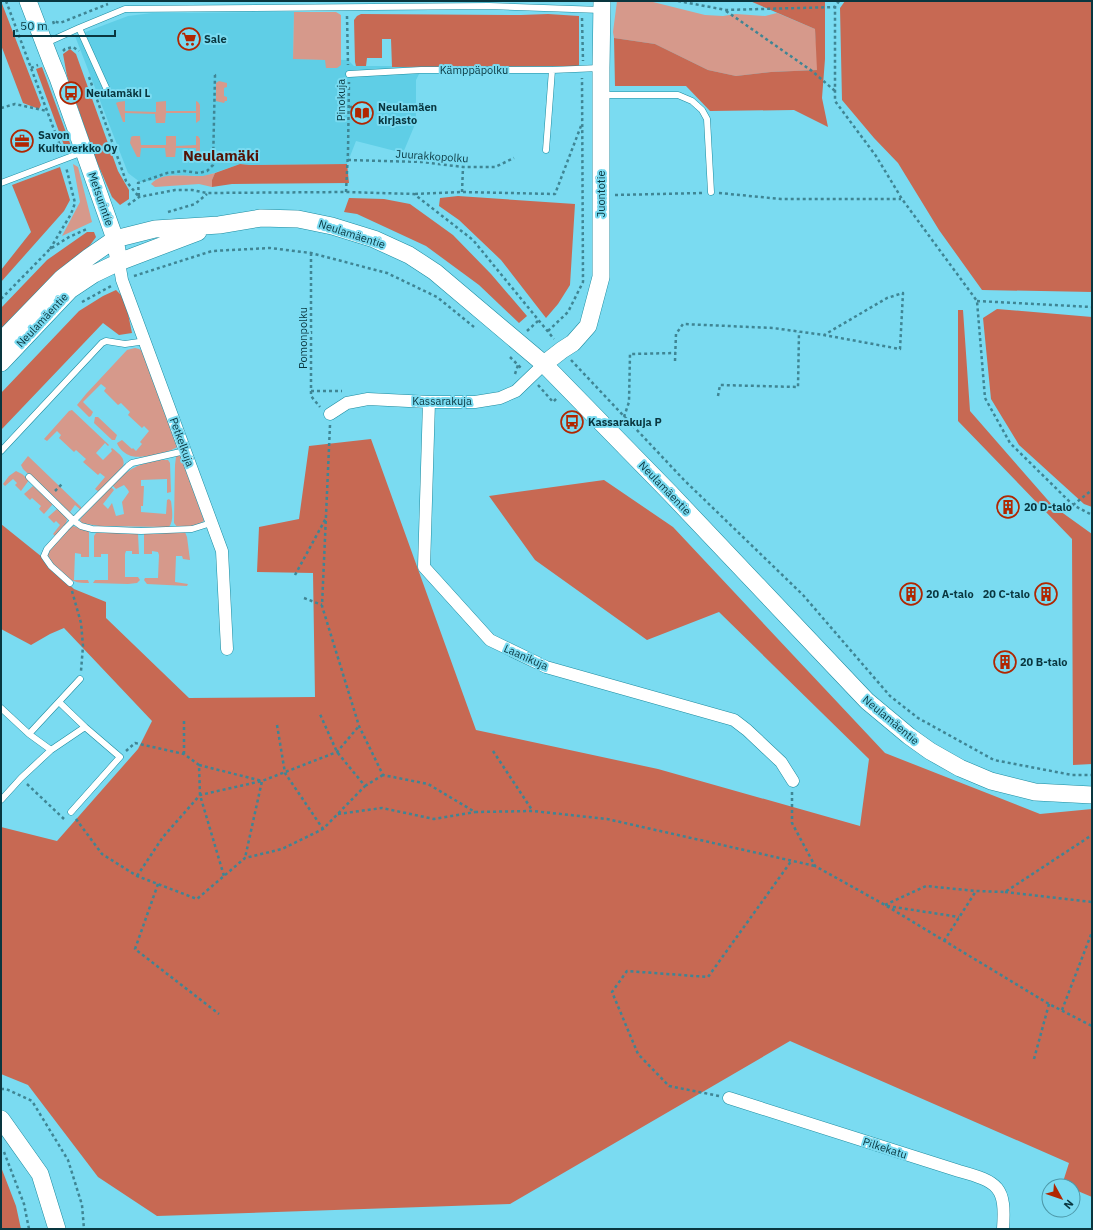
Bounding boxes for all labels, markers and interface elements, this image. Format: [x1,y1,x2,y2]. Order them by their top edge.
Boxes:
scale bar [14,12,115,38]
text: 50 m [20,18,48,33]
supermarket icon: Sale [176,26,202,52]
place label: Sale [204,32,227,46]
street label: Kämppäpolku [440,63,508,77]
street label: Pinokuja [334,79,348,121]
bus stop icon: Neulamäki L [58,80,84,106]
place label: Neulamäki L [86,86,150,100]
library icon: Neulamäen kirjasto [349,100,375,126]
place label: Neulamäen kirjasto [378,100,437,127]
office icon: Savon Kuituverkko Oy [9,128,35,154]
place label: Savon Kuituverkko Oy [38,128,117,155]
district label: Neulamäki [183,146,259,165]
street label: Juurakkopolku [395,146,469,166]
street label: Metsurintie [85,170,117,228]
street label: Juontotie [594,171,608,217]
street label: Neulamäentie [317,217,387,251]
street label: Neulamäentie [13,290,71,350]
street label: Pomonpolku [296,307,310,369]
street label: Kassarakuja [412,394,472,408]
bus stop icon: Kassarakuja P [559,409,585,435]
street label: Petkelkuja [167,415,197,469]
place label: Kassarakuja P [588,415,662,429]
street label: Neulamäentie [636,458,694,518]
building icon: 20 D-talo [995,494,1021,520]
place label: 20 D-talo [1024,500,1072,514]
building icon: 20 A-talo [898,581,924,607]
building icon: 20 C-talo [1033,581,1059,607]
place label: 20 A-talo [926,587,974,601]
place label: 20 C-talo [983,587,1030,601]
street label: Laanikuja [502,641,550,673]
building icon: 20 B-talo [992,649,1018,675]
place label: 20 B-talo [1020,655,1068,669]
street label: Neulamäentie [860,692,922,748]
street label: Pilkekatu [861,1134,909,1162]
north arrow [1041,1178,1081,1218]
text: N [1061,1197,1077,1212]

